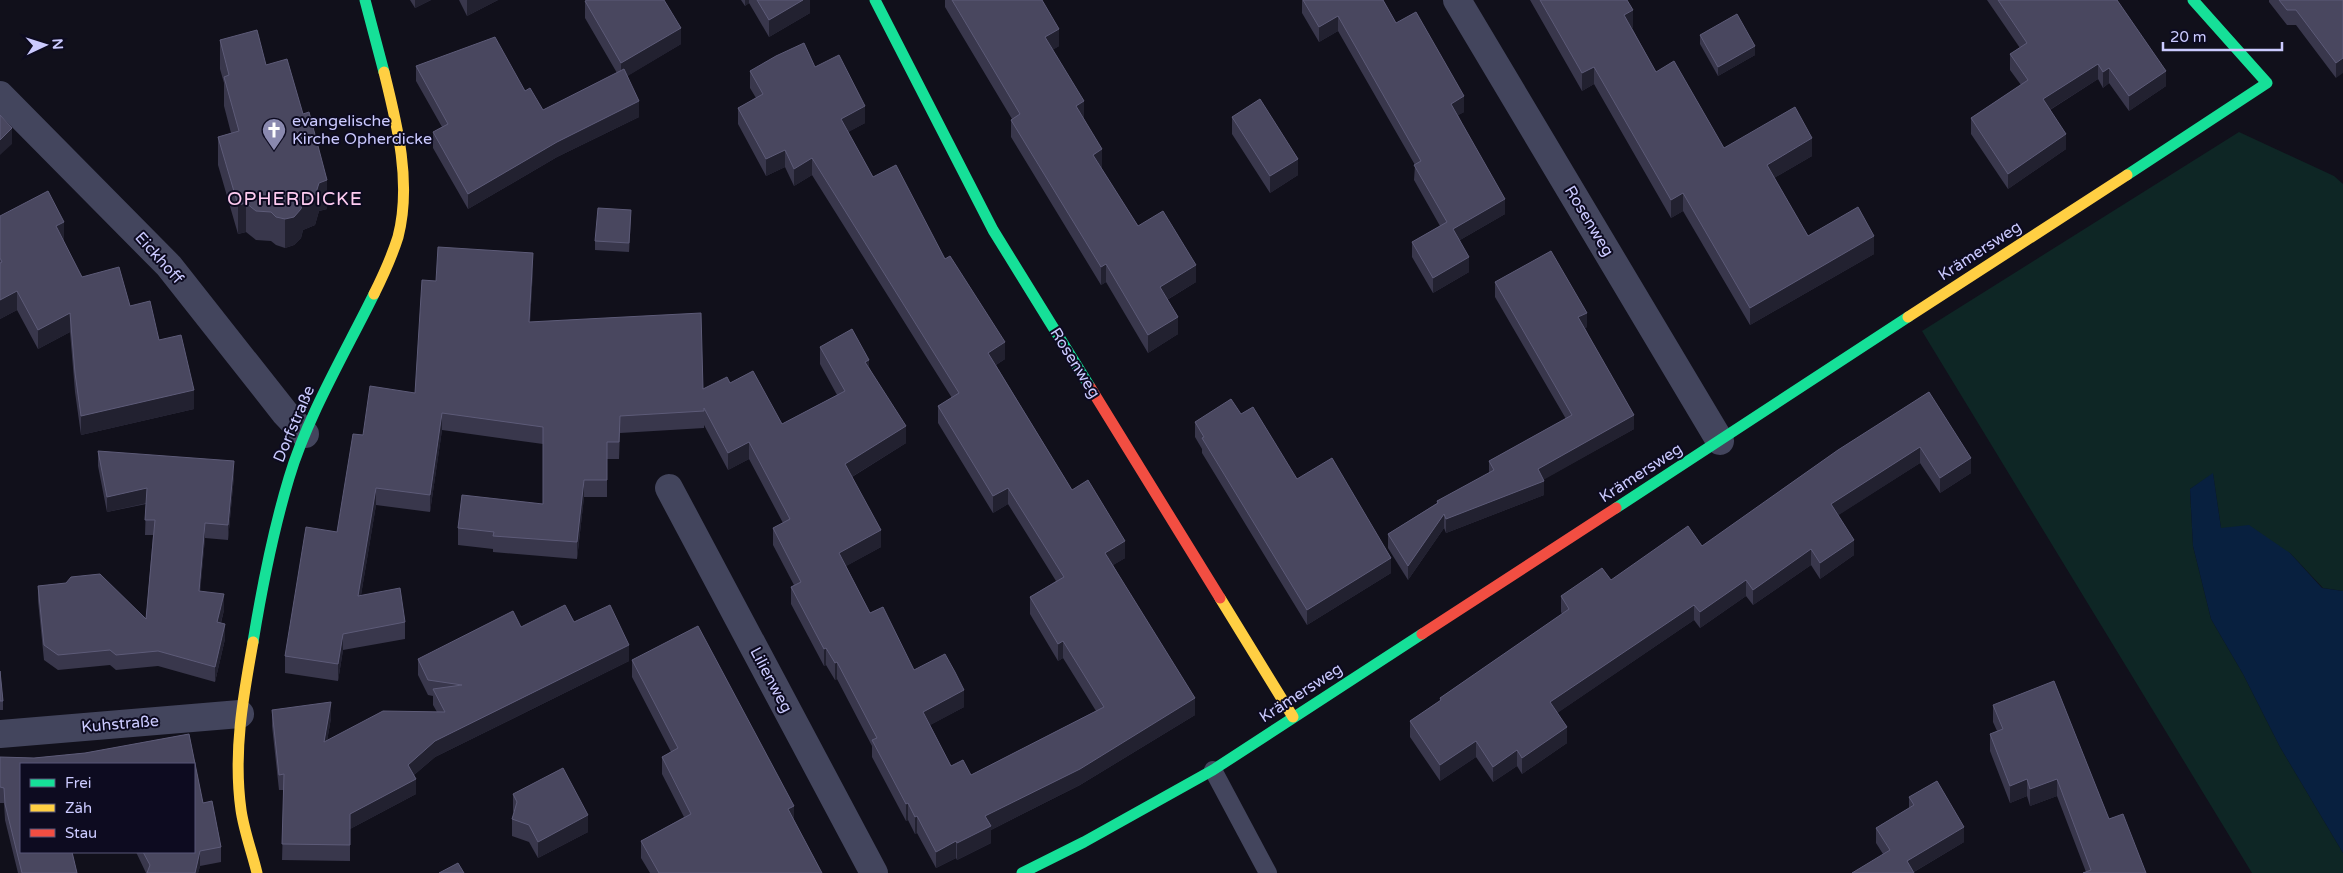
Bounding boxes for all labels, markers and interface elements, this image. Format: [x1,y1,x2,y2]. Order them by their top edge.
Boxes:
north arrow [20,20,70,70]
scale bar [2163,20,2282,52]
text: 20 m [2170,28,2207,46]
text: N [49,38,66,50]
place label: evangelische Kirche Opherdicke [292,111,432,149]
church icon: evangelische Kirche Opherdicke [261,117,287,151]
street label: Rosenweg [1560,182,1618,260]
district label: OPHERDICKE [227,188,363,210]
street label: Krämersweg [1935,217,2025,285]
street label: Eickhoff [130,228,188,289]
street label: Rosenweg [1046,324,1104,402]
street label: Dorfstraße [269,383,319,465]
street label: Krämersweg [1596,439,1686,507]
street label: Lilienweg [745,644,797,716]
street label: Krämersweg [1256,659,1346,727]
street label: Kuhstraße [80,711,160,737]
legend [20,763,195,853]
text: Frei [65,774,91,792]
text: Zäh [65,799,92,817]
text: Stau [65,824,97,842]

